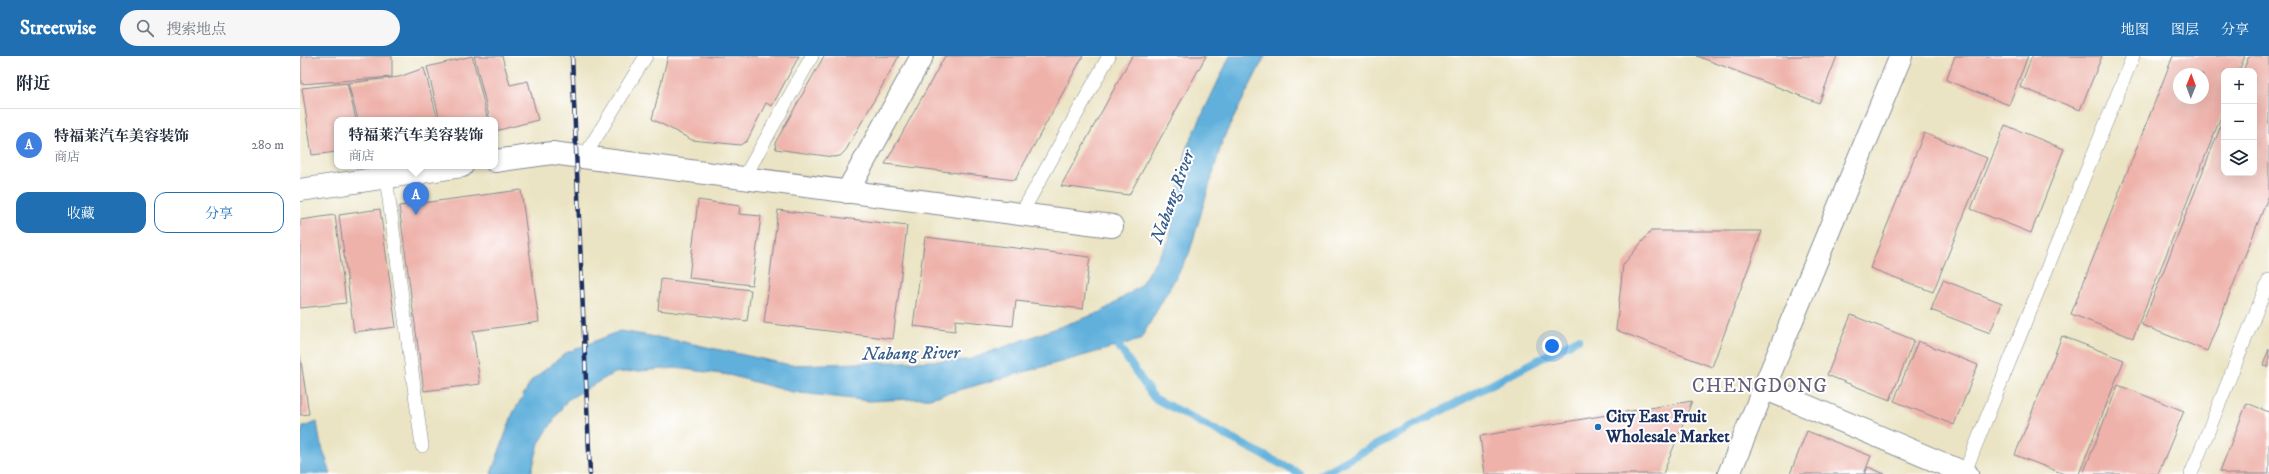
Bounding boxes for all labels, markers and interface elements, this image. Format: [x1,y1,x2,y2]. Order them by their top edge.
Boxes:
search box [120,10,400,46]
text: Streetwise [20,17,96,40]
icon: search [134,17,156,39]
text: 搜索地点 [166,20,226,39]
text: 地图 [2121,21,2149,39]
text: 图层 [2171,21,2199,39]
text: 分享 [2221,21,2249,39]
north arrow [2173,68,2209,104]
map controls [2221,68,2257,176]
button: + [2221,68,2257,104]
text: 附近 [16,73,50,95]
button: − [2221,104,2257,140]
popup [334,117,498,169]
text: 特福莱汽车美容装饰 [348,126,484,145]
text: 特福莱汽车美容装饰 [54,127,189,146]
text: A [25,137,33,153]
text: 280 m [252,137,284,153]
button: layers [2221,140,2257,176]
water label: Nabang River [1146,146,1200,247]
text: 商店 [348,148,375,164]
text: 商店 [54,149,80,165]
pin: A [403,182,429,215]
button: 收藏 [16,192,146,233]
button: 分享 [154,192,284,233]
your location [1542,336,1562,356]
water label: Nabang River [861,342,961,366]
district label: CHENGDONG [1692,375,1828,398]
place label: City East Fruit Wholesale Market [1605,406,1730,448]
marker: City East Fruit Wholesale Market [1593,422,1603,432]

